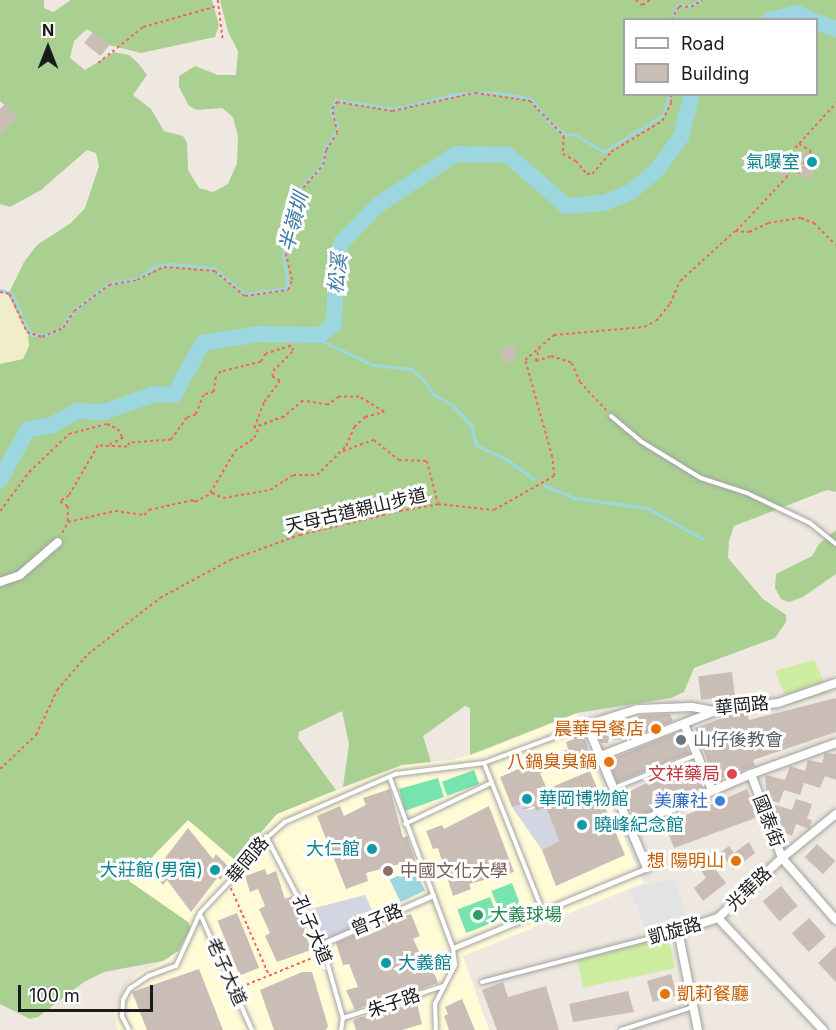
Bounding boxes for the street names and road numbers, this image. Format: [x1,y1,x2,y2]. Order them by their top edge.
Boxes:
street label: 天母古道親山步道 [283,484,429,538]
street label: 華岡路 [714,692,770,720]
street label: 國泰街 [748,792,788,850]
street label: 華岡路 [222,832,274,888]
street label: 光華路 [722,862,776,916]
street label: 孔子大道 [288,893,336,967]
street label: 曾子路 [348,900,406,940]
street label: 凱旋路 [646,913,704,949]
street label: 老子大道 [201,935,251,1009]
street label: 朱子路 [365,984,423,1022]

